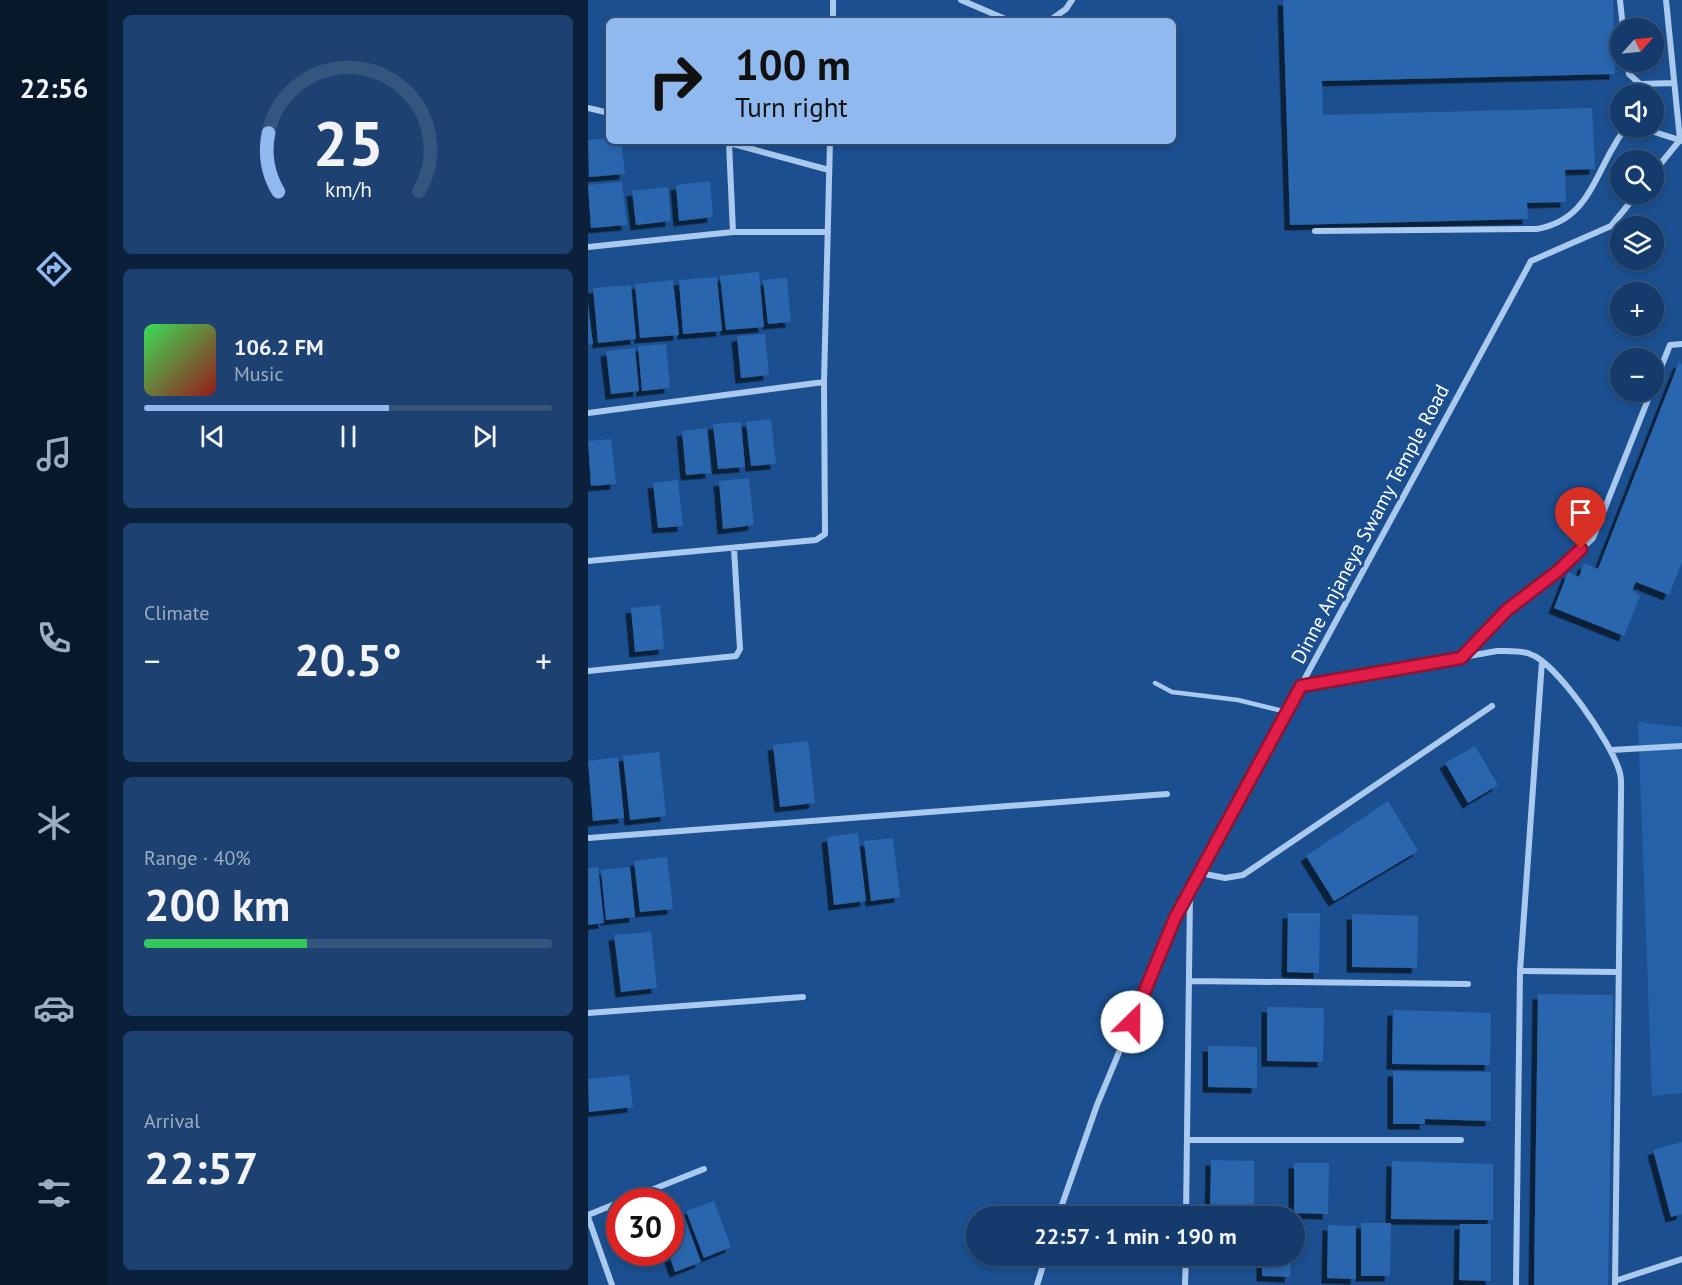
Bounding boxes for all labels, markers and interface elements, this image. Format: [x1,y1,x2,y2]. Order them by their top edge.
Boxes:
north arrow [1610,18,1664,72]
map controls [1610,18,1664,402]
text: 100 m [735,37,851,92]
icon: right [636,42,714,120]
text: 22:56 [20,71,88,105]
button: sound [1610,84,1664,138]
text: Turn right [735,90,848,124]
text: 25 [313,102,383,183]
button: search [1610,150,1664,204]
text: km/h [324,175,371,203]
button: layers [1610,216,1664,270]
icon: directions [33,248,75,290]
button: + [1610,282,1664,336]
text: 106.2 FM [234,333,324,361]
button: − [1610,348,1664,402]
text: Music [234,361,283,387]
street label: Dinne Anjaneya Swamy Temple Road [1285,380,1455,668]
icon: previous [196,420,229,453]
icon: pause [332,420,365,453]
icon: next [468,420,501,453]
icon: music [33,433,75,475]
pin [1555,487,1606,549]
icon: arrive [1564,496,1597,529]
text: Climate [144,600,210,626]
icon: phone [33,617,75,659]
text: 20.5° [294,630,402,688]
text: − [144,639,161,682]
text: + [535,639,552,682]
icon: climate [33,802,75,844]
text: Range · 40% [144,845,251,871]
text: 200 km [144,875,290,933]
icon: car [33,987,75,1029]
position arrow [1100,990,1164,1054]
text: Arrival [144,1108,200,1134]
text: 22:57 [144,1138,258,1196]
icon: filters [33,1172,75,1214]
speed limit sign: 30 [606,1188,684,1266]
text: 22:57 · 1 min · 190 m [1034,1222,1237,1250]

